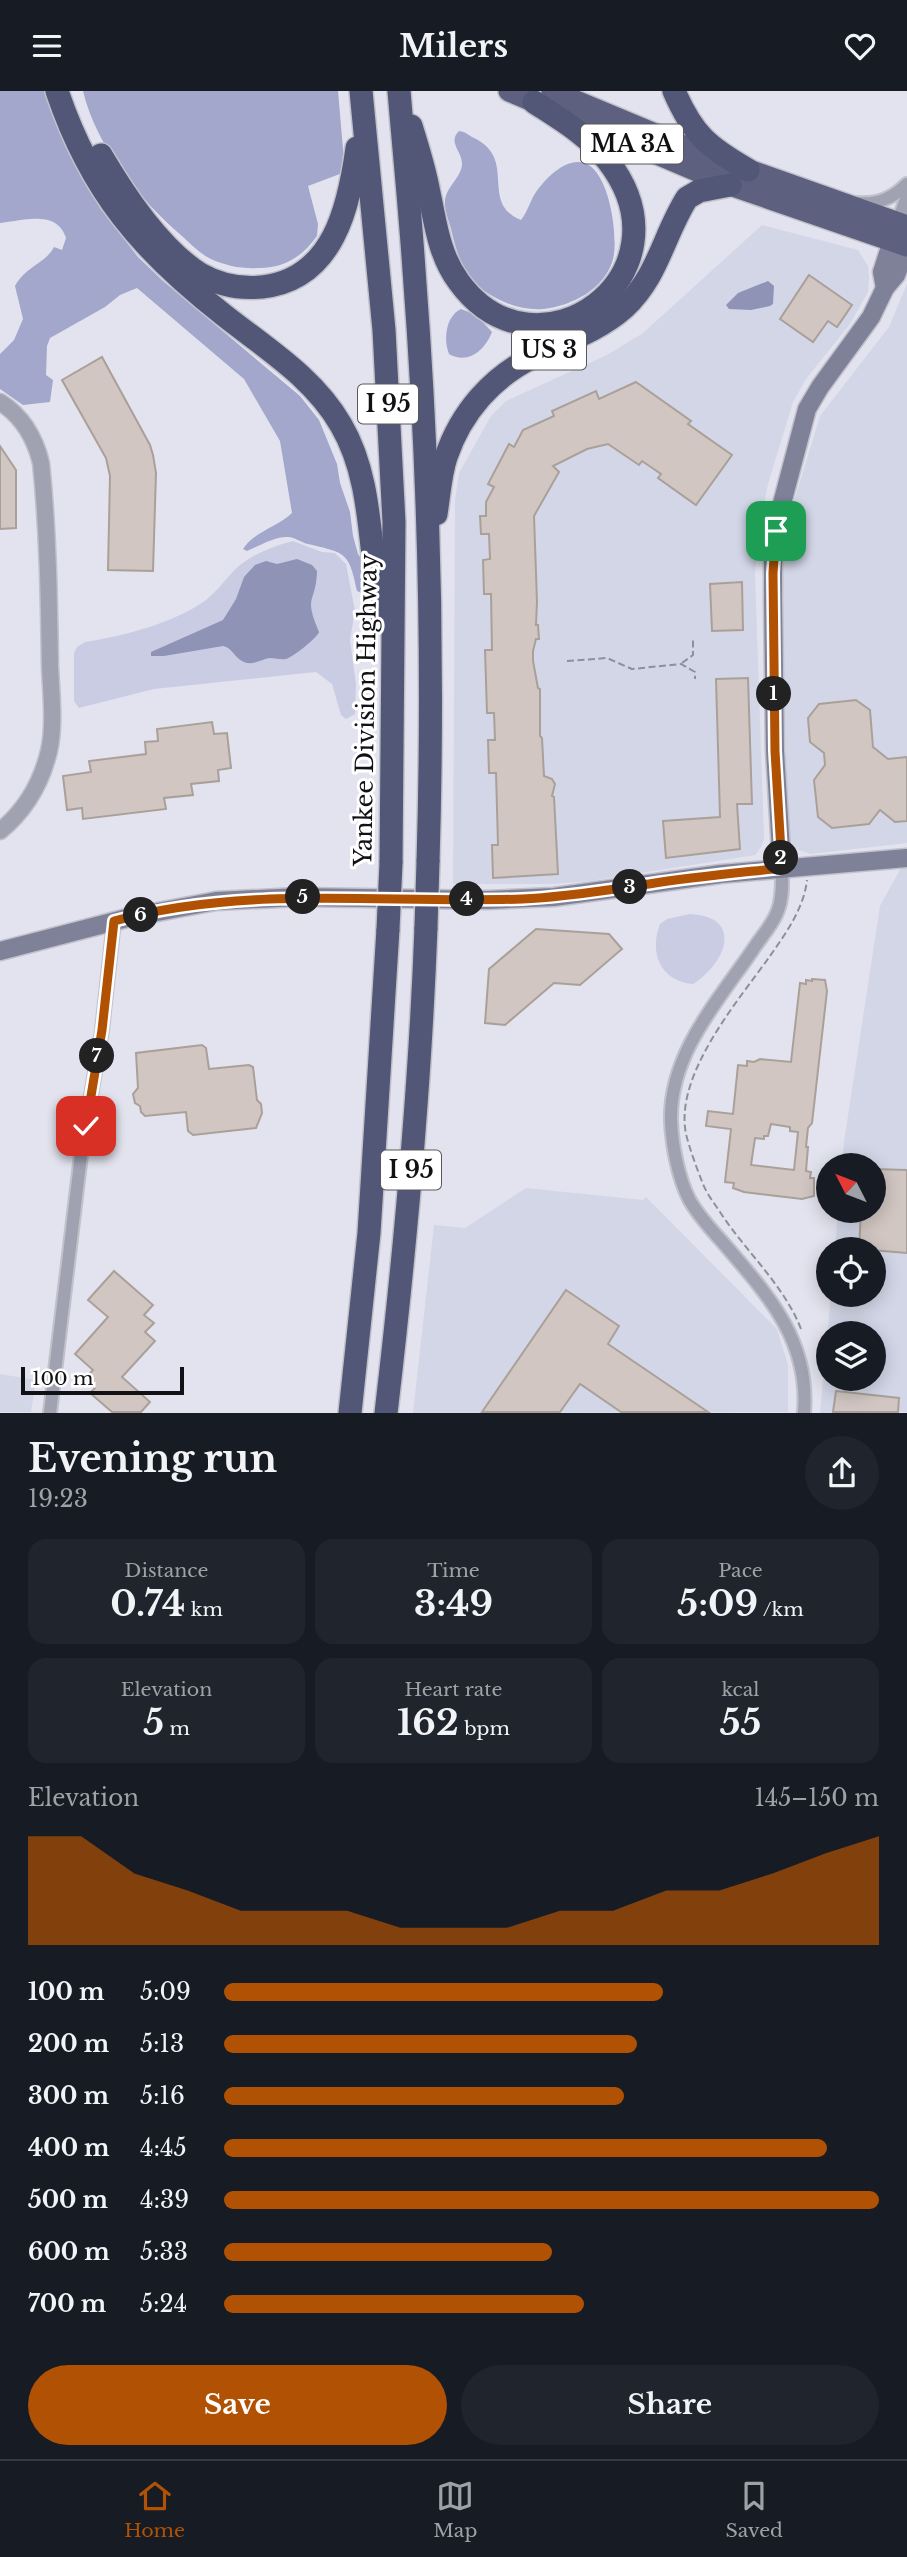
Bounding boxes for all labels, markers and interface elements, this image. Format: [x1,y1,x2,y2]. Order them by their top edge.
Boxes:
text: Milers [399,26,508,66]
icon: menu [28,27,66,65]
icon: heart [841,27,879,65]
road number: MA 3A [581,125,683,163]
road number: US 3 [512,331,586,369]
road number: I 95 [358,385,418,423]
pin [746,501,806,561]
icon: arrive [757,512,795,550]
street label: Yankee Division Highway [348,553,383,868]
pin: 1 [756,677,792,711]
text: 1 [769,682,778,705]
pin: 2 [764,841,798,875]
text: 2 [774,846,787,869]
pin: 3 [612,869,648,905]
text: 3 [623,875,636,898]
pin: 5 [286,879,320,915]
pin: 4 [449,881,484,917]
text: 5 [297,885,308,908]
text: 4 [460,887,473,910]
pin: 6 [124,897,158,933]
text: 6 [134,903,147,926]
pin: 7 [80,1039,114,1073]
text: 7 [92,1044,101,1067]
pin [56,1096,116,1156]
icon: check [67,1107,105,1145]
road number: I 95 [381,1151,441,1189]
north arrow [816,1153,886,1223]
map controls [816,1153,886,1391]
button: locate [816,1237,886,1307]
button: layers [816,1321,886,1391]
scale bar [21,1363,184,1395]
text: 100 m [32,1367,93,1390]
text: Evening run [28,1435,277,1482]
button: share [805,1436,879,1510]
text: 19:23 [28,1485,88,1513]
text: Distance [125,1559,208,1582]
text: Time [427,1559,480,1582]
text: Pace [718,1559,763,1582]
text: 0.74 [110,1582,185,1625]
text: 3:49 [414,1582,493,1625]
text: 5:09 [677,1582,758,1625]
text: km [185,1598,223,1621]
text: /km [758,1598,804,1621]
text: Elevation [121,1678,212,1701]
text: Heart rate [405,1678,502,1701]
text: kcal [722,1678,759,1701]
text: 5 [143,1701,164,1744]
text: 162 [397,1701,459,1744]
text: 55 [720,1701,761,1744]
text: m [164,1717,190,1740]
text: bpm [459,1717,510,1740]
text: Elevation [28,1784,139,1812]
text: 145–150 m [755,1784,879,1812]
text: 100 m [28,1978,104,2006]
text: 5:09 [140,1978,191,2006]
text: 200 m [28,2030,109,2058]
text: 5:13 [140,2030,184,2058]
text: 300 m [28,2082,109,2110]
text: 5:16 [140,2082,185,2110]
text: 400 m [28,2134,110,2162]
text: 4:45 [140,2134,187,2162]
text: 500 m [28,2186,108,2214]
text: 4:39 [140,2186,189,2214]
text: 600 m [28,2238,110,2266]
text: 5:33 [140,2238,188,2266]
text: 700 m [28,2290,106,2318]
text: 5:24 [140,2290,187,2318]
button: Save [28,2365,447,2445]
button: Share [461,2365,879,2445]
tab: Home [124,2477,185,2542]
tab: Map [433,2477,477,2542]
tab: Saved [726,2477,783,2542]

